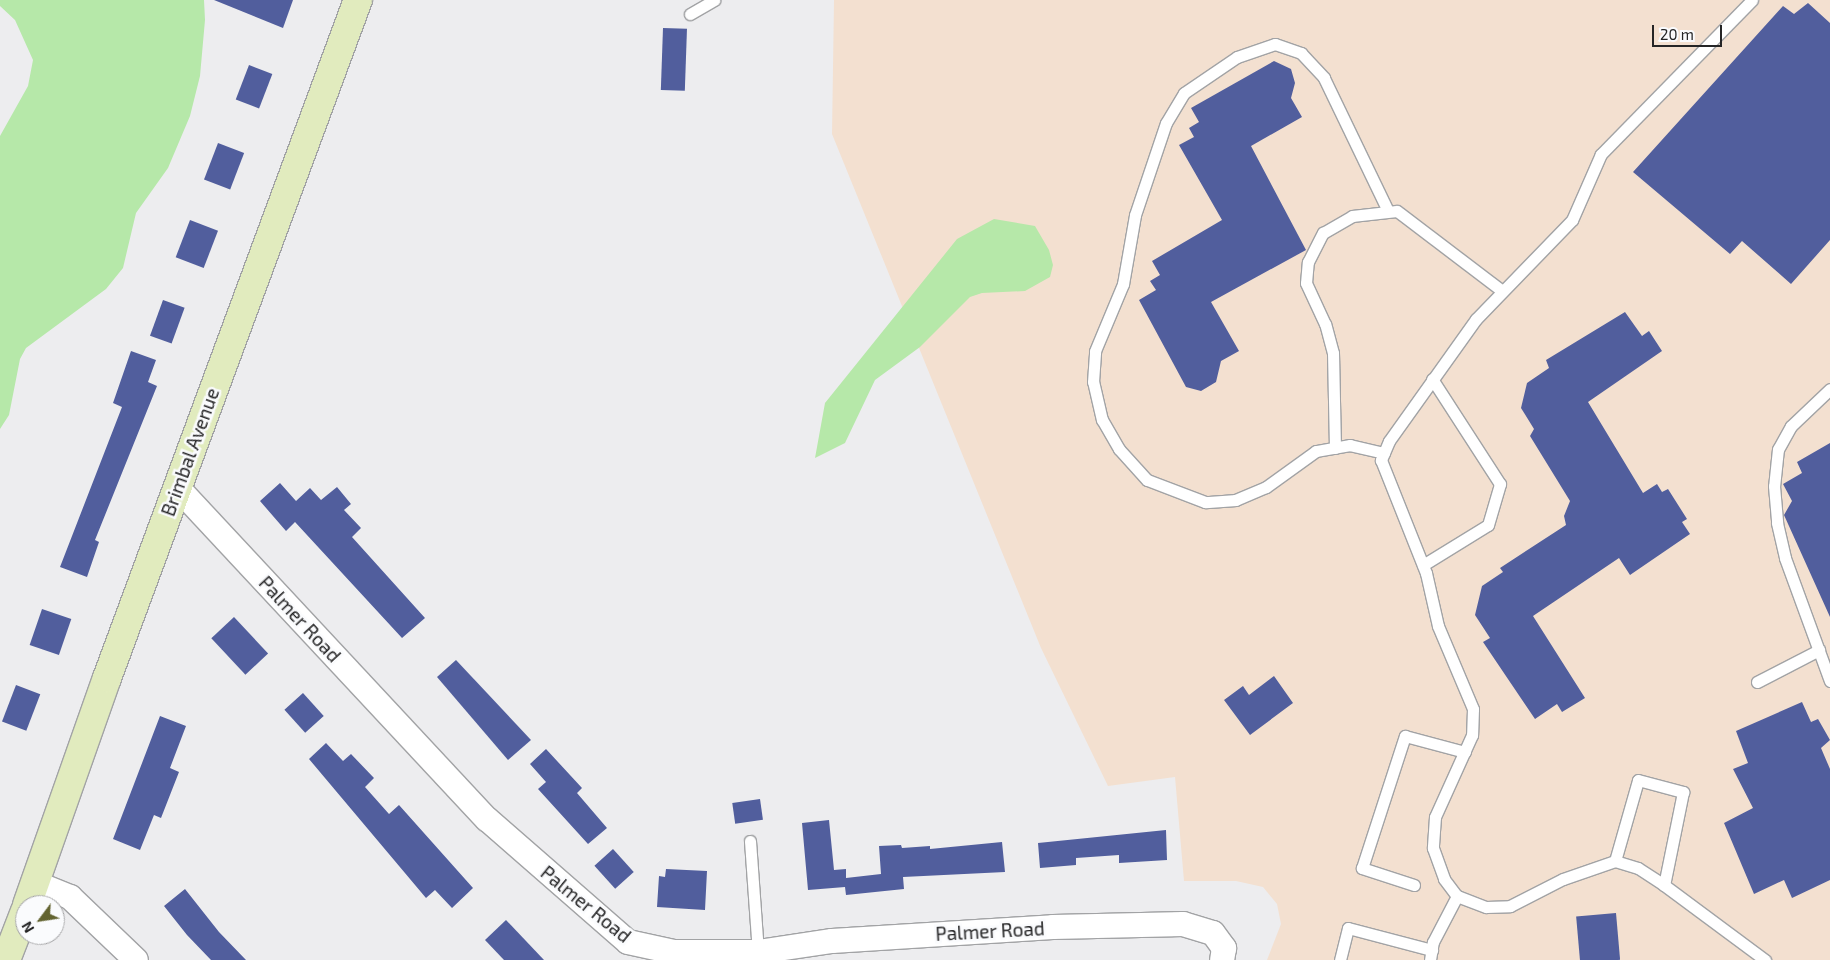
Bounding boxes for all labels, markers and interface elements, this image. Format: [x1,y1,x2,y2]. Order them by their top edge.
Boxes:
scale bar [1655,15,1725,47]
text: 20 m [1660,25,1694,43]
street label: Brimbal Avenue [156,384,224,520]
street label: Palmer Road [254,571,346,667]
street label: Palmer Road [536,861,636,947]
north arrow [15,895,65,945]
street label: Palmer Road [935,917,1045,945]
text: N [18,919,37,936]

